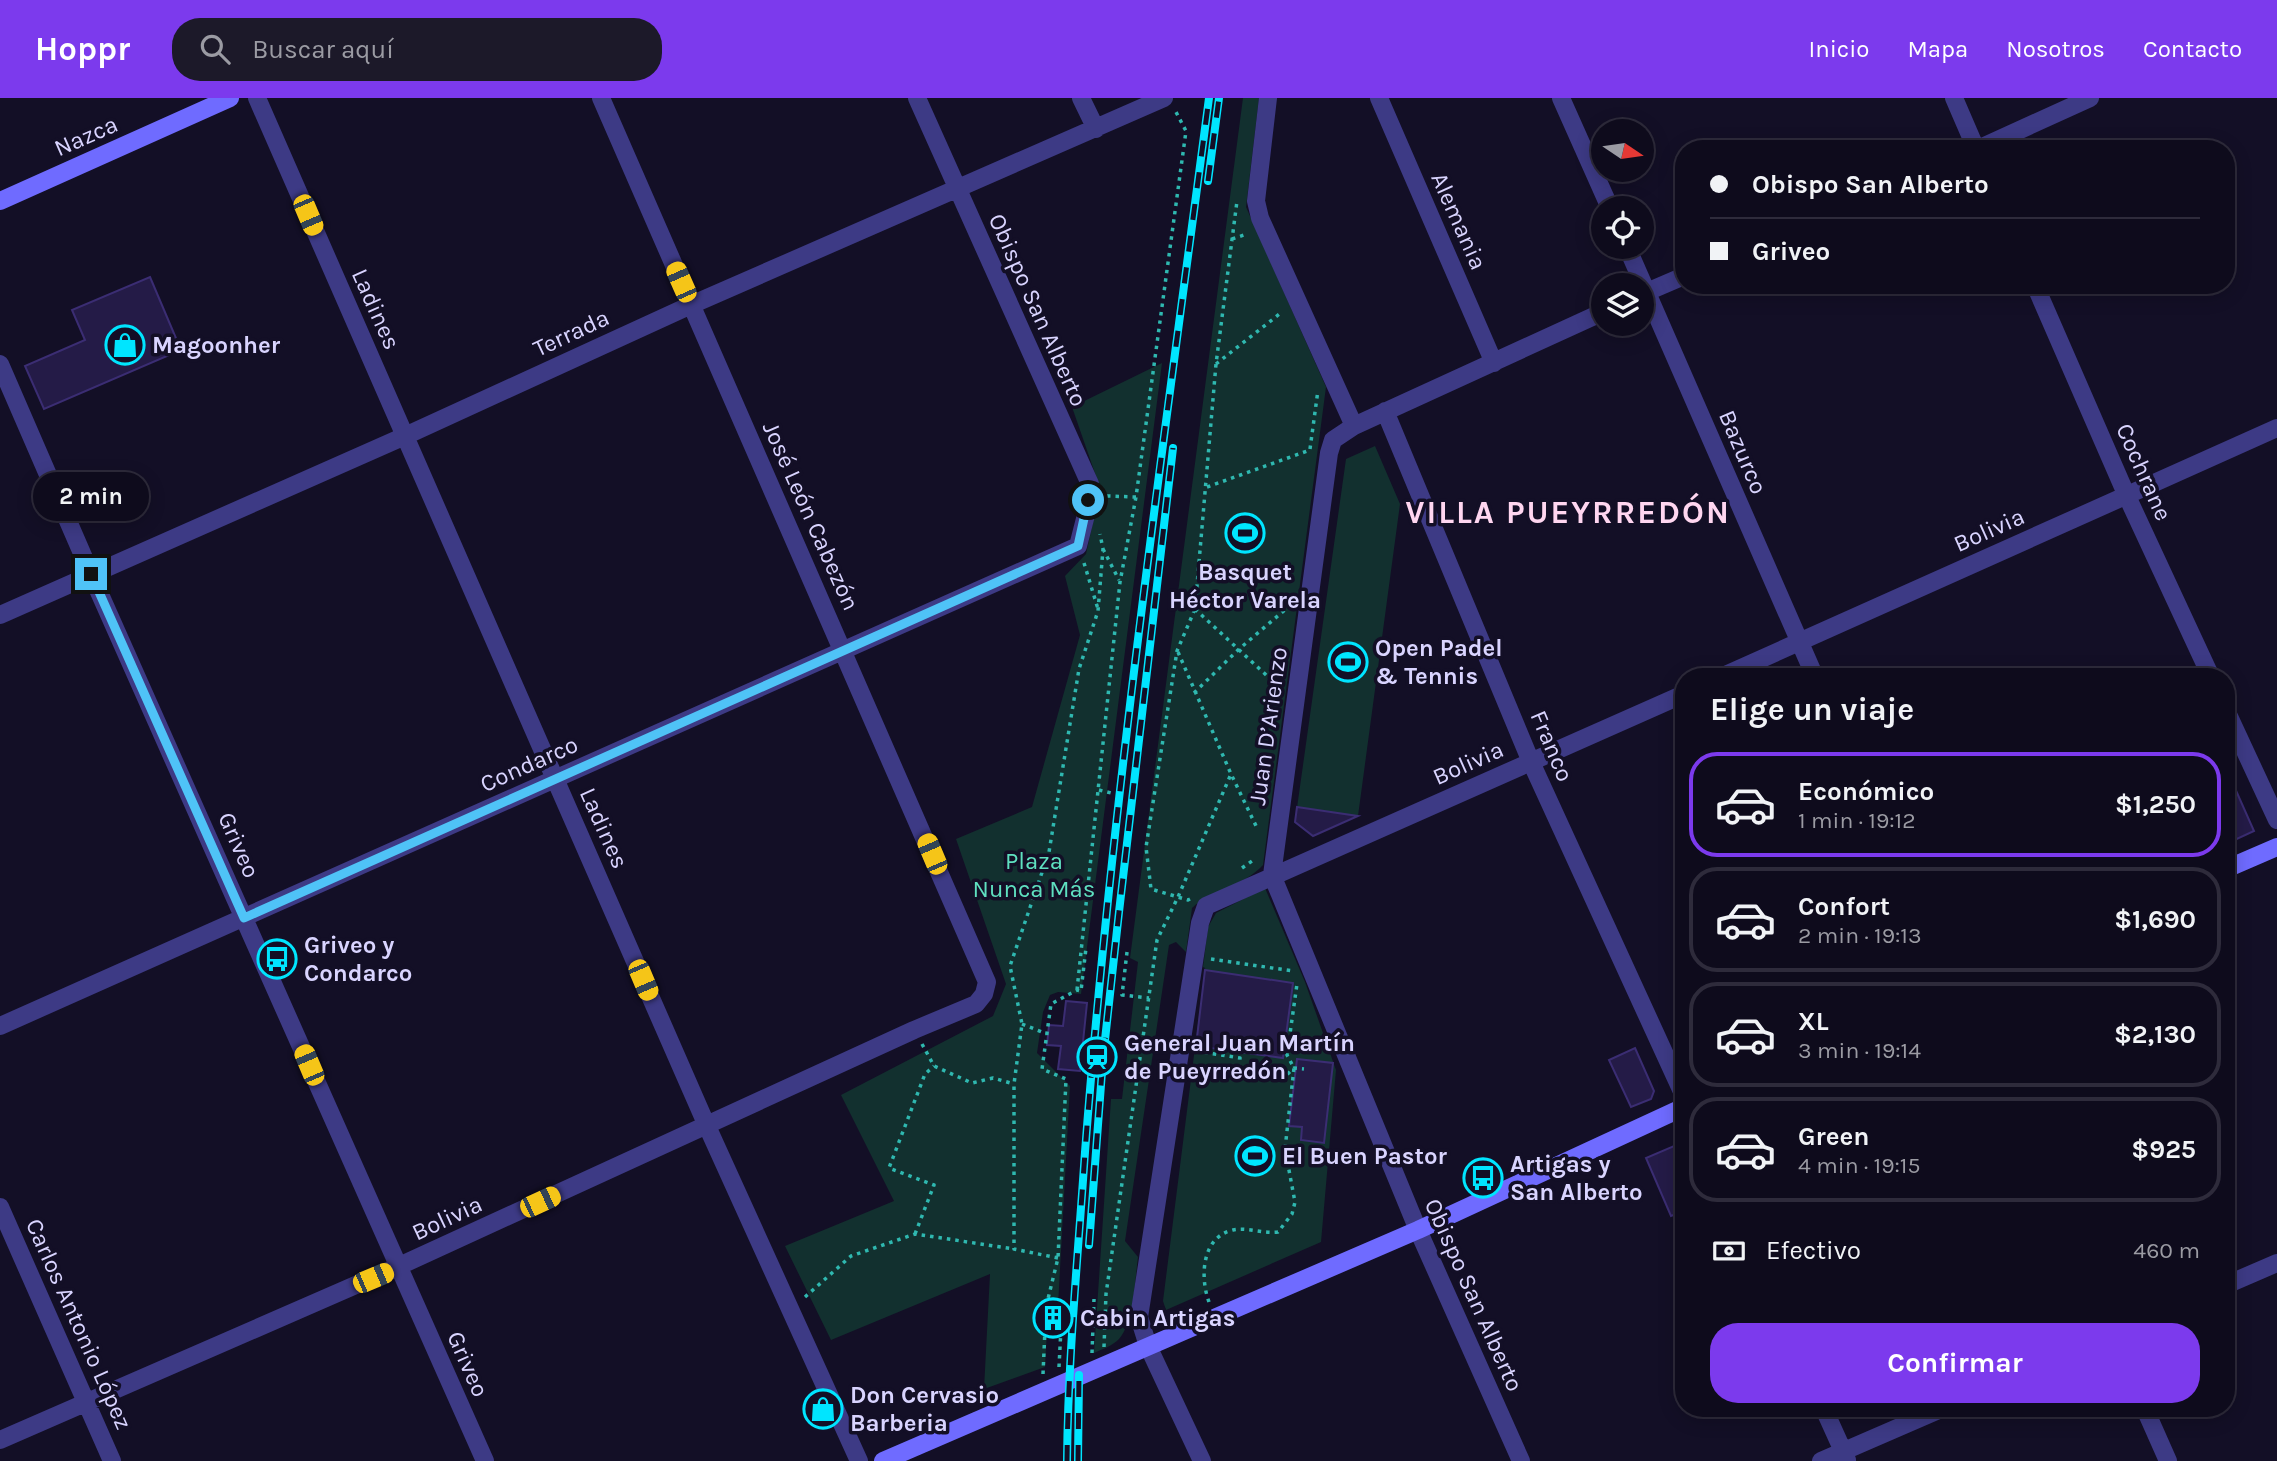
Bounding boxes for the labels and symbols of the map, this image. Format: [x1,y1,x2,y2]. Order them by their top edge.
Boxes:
street label: Nazca [50,110,122,162]
north arrow [1591,119,1654,182]
street label: Alemania [1425,168,1493,274]
car [291,192,326,238]
street label: Obispo San Alberto [983,209,1093,411]
car [663,259,700,305]
street label: Ladines [346,264,406,354]
street label: Terrada [529,303,613,363]
shop icon: Magoonher [104,324,146,366]
place label: Magoonher [152,331,281,359]
street label: Bazurco [1713,406,1773,498]
street label: José León Cabezón [757,417,865,615]
street label: Cochrane [2110,419,2178,525]
callout: 2 min [33,472,149,522]
route start [1072,484,1104,516]
district label: VILLA PUEYRREDÓN [1405,492,1731,531]
street label: Bolivia [1949,502,2029,558]
sports icon: Basquet Héctor Varela [1224,512,1266,554]
route end [75,558,107,590]
place label: Basquet Héctor Varela [1169,558,1321,614]
place label: Open Padel & Tennis [1375,634,1503,690]
sports icon: Open Padel & Tennis [1327,641,1369,683]
street label: Juan D’Arienzo [1243,645,1293,807]
street label: Franco [1525,706,1579,786]
street label: Condarco [476,730,582,798]
street label: Bolivia [1428,735,1508,791]
street label: Ladines [574,783,634,873]
street label: Griveo [212,808,266,882]
car [915,831,950,877]
park label: Plaza Nunca Más [973,847,1095,903]
place label: Griveo y Condarco [304,931,412,987]
bus stop icon: Griveo y Condarco [256,938,298,980]
car [626,957,661,1003]
place label: General Juan Martín de Pueyrredón [1124,1029,1355,1085]
station icon: General Juan Martín de Pueyrredón [1076,1036,1118,1078]
car [292,1042,327,1088]
sports icon: El Buen Pastor [1234,1135,1276,1177]
place label: El Buen Pastor [1282,1142,1447,1170]
place label: Artigas y San Alberto [1510,1150,1643,1206]
bus stop icon: Artigas y San Alberto [1462,1157,1504,1199]
car [517,1184,564,1220]
street label: Bolivia [407,1190,487,1246]
street label: Obispo San Alberto [1419,1194,1529,1396]
street label: Carlos Antonio López [20,1214,138,1434]
car [350,1260,397,1296]
building icon: Cabin Artigas [1032,1297,1074,1339]
place label: Cabin Artigas [1080,1304,1235,1332]
street label: Griveo [441,1327,495,1401]
place label: Don Cervasio Barberia [850,1381,999,1437]
shop icon: Don Cervasio Barberia [802,1388,844,1430]

